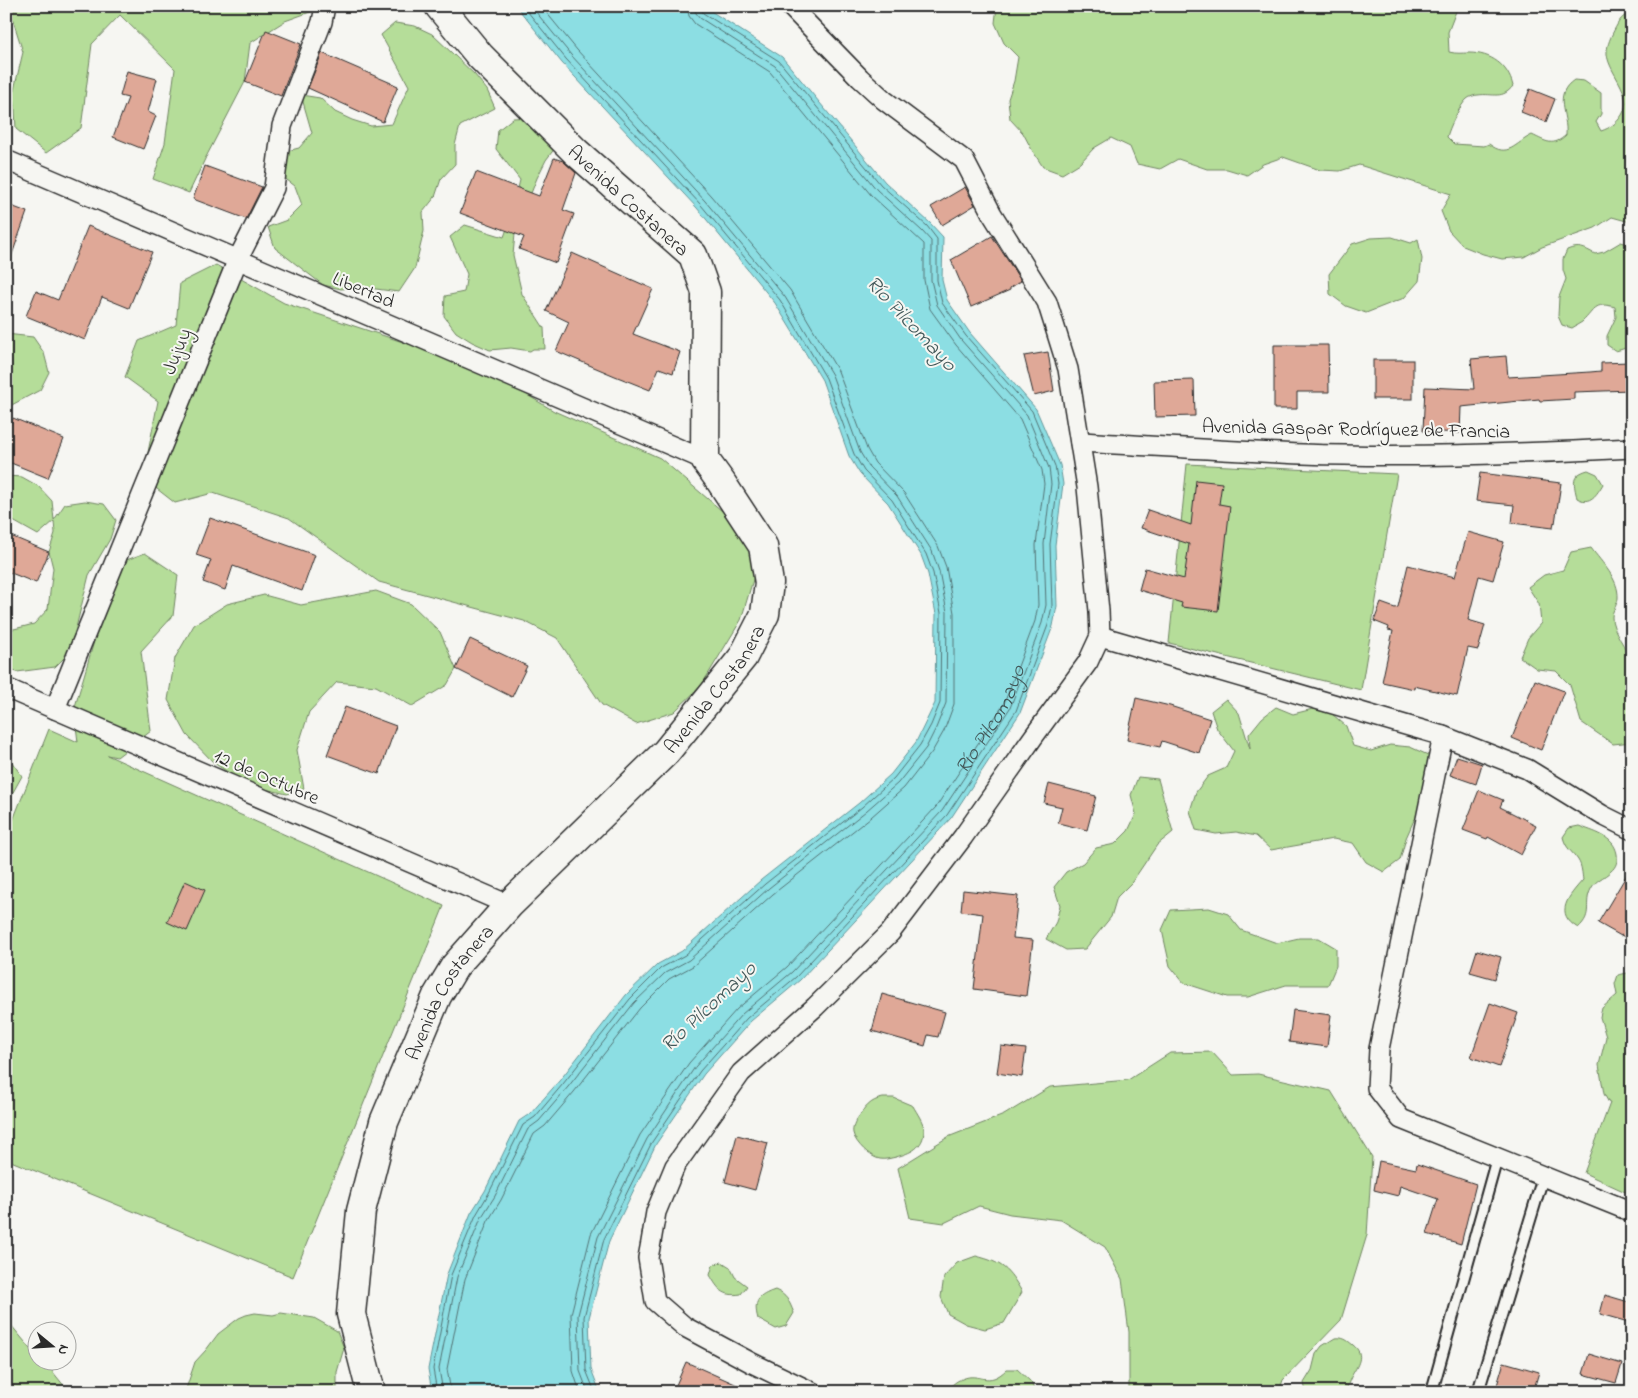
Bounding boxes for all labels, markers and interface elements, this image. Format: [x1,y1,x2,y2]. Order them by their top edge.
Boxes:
street label: Avenida Costanera [560,139,695,264]
street label: Libertad [327,265,399,317]
water label: Río Pilcomayo [858,270,963,380]
street label: Jujuy [156,324,201,379]
street label: Avenida Gaspar Rodríguez de Francia [1201,413,1510,449]
street label: Avenida Costanera [658,620,774,761]
water label: Río Pilcomayo [949,660,1035,780]
street label: 12 de Octubre [209,743,323,814]
street label: Avenida Costanera [399,919,502,1065]
water label: Río Pilcomayo [655,955,765,1060]
north arrow [28,1320,78,1370]
text: N [51,1342,74,1357]

